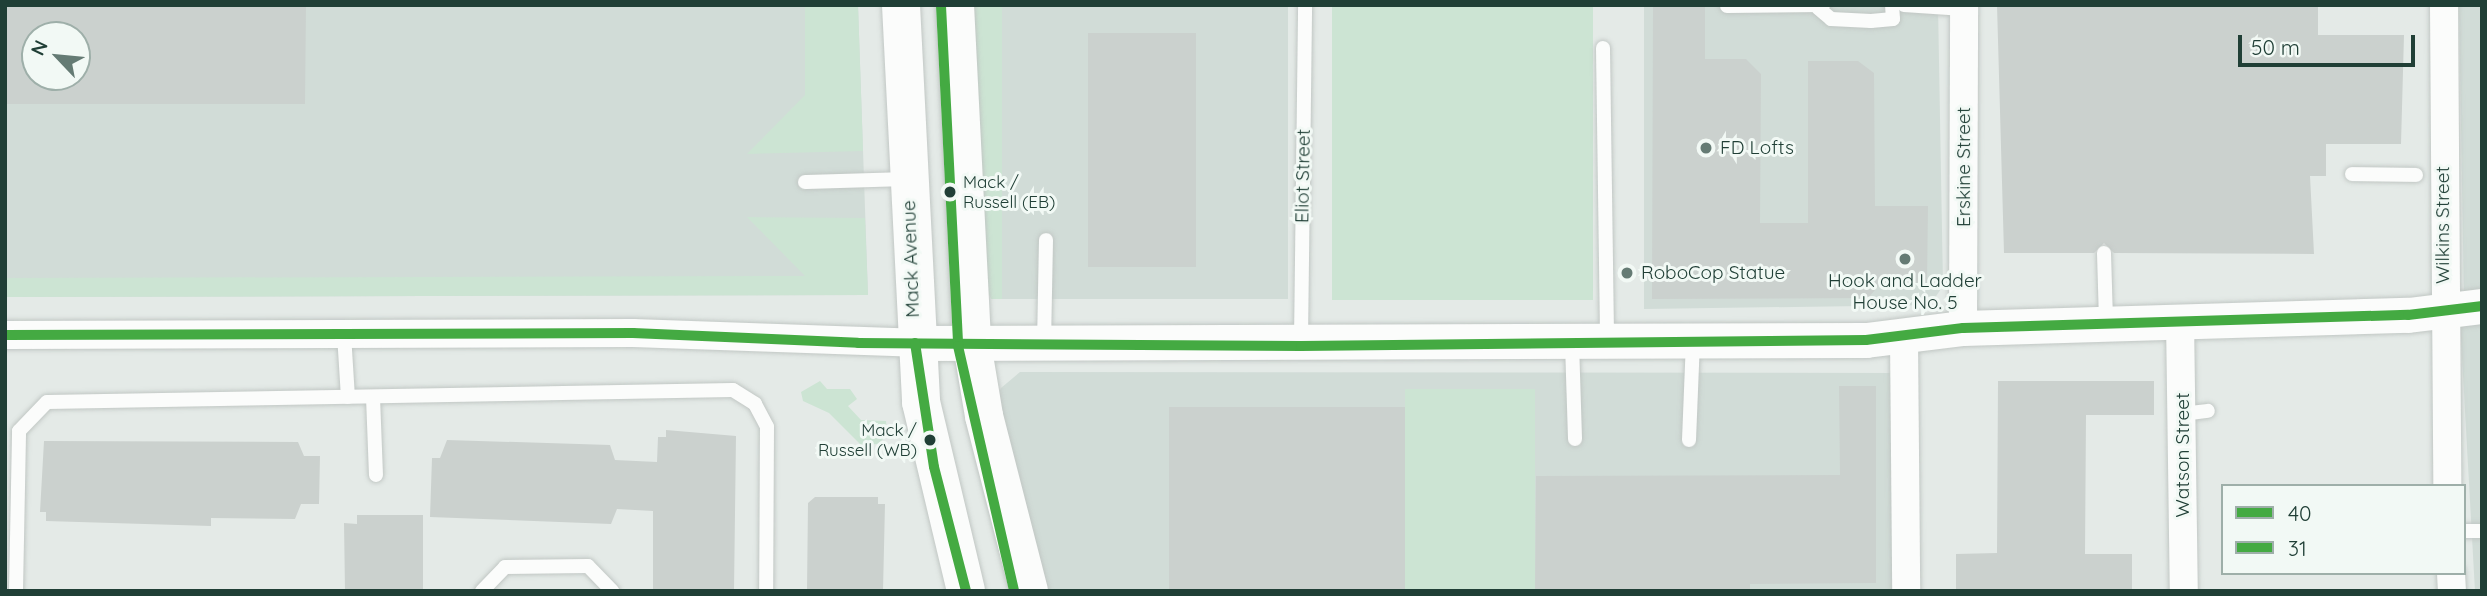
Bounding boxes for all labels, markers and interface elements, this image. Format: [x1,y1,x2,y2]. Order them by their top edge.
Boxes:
north arrow [21,21,91,91]
scale bar [2242,21,2419,65]
text: 50 m [2251,34,2300,60]
text: N [25,36,53,59]
street label: Erskine Street [1953,107,1975,227]
street label: Eliot Street [1291,129,1315,223]
place label: FD Lofts [1720,137,1794,159]
marker: FD Lofts [1698,140,1714,156]
street label: Wilkins Street [2432,166,2454,284]
place label: Mack / Russell (EB) [963,172,1055,212]
marker: Mack / Russell (EB) [943,185,957,199]
street label: Mack Avenue [898,200,924,318]
marker: Hook and Ladder House No. 5 [1897,251,1913,267]
place label: RoboCop Statue [1641,262,1785,284]
marker: RoboCop Statue [1619,265,1635,281]
place label: Hook and Ladder House No. 5 [1828,270,1982,314]
street label: Watson Street [2172,392,2194,518]
place label: Mack / Russell (WB) [818,420,917,460]
marker: Mack / Russell (WB) [923,433,937,447]
legend [2221,484,2466,575]
text: 40 [2288,500,2312,526]
text: 31 [2288,535,2307,561]

